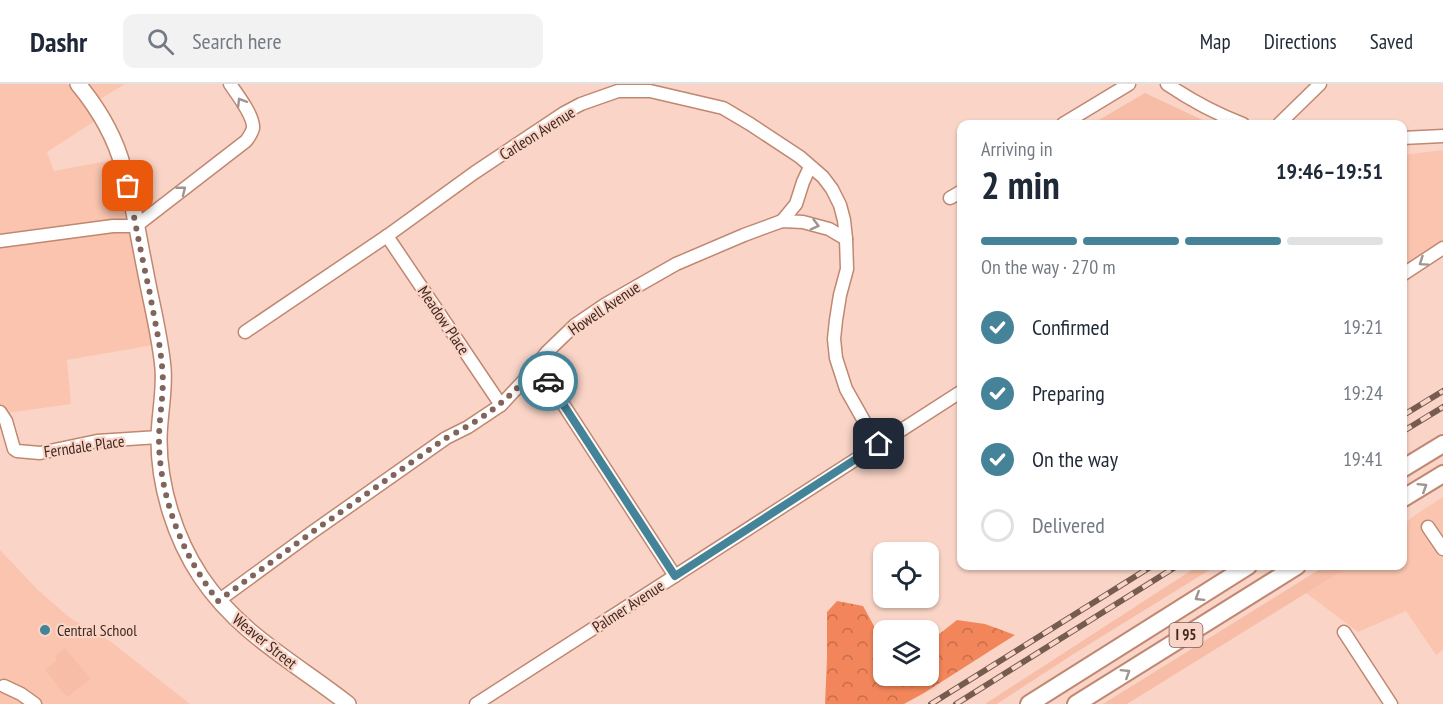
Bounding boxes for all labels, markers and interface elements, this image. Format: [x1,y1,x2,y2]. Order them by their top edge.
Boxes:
search box [123,14,543,68]
text: Dashr [30,23,87,60]
icon: search [144,25,177,58]
text: Search here [192,27,282,55]
text: Map [1200,28,1231,55]
text: Directions [1264,28,1337,55]
text: Saved [1370,28,1413,55]
one-way arrow [237,98,249,108]
street label: Carleon Avenue [495,102,579,164]
text: Arriving in [981,136,1053,162]
text: 19:46–19:51 [1276,157,1383,185]
text: 2 min [981,159,1060,210]
pin [102,160,153,211]
icon: bag [111,169,144,202]
one-way arrow [176,187,187,198]
one-way arrow [810,218,820,230]
text: On the way · 270 m [981,254,1116,280]
one-way arrow [1419,255,1430,266]
street label: Howell Avenue [564,277,644,339]
street label: Meadow Place [414,282,474,358]
icon: check [981,311,1014,344]
text: Confirmed [1032,313,1109,341]
text: 19:21 [1343,314,1383,340]
courier [518,351,578,411]
icon: car [532,365,565,398]
icon: check [981,377,1014,410]
text: Preparing [1032,379,1105,407]
text: 19:24 [1343,380,1383,406]
pin [853,418,904,469]
icon: home [862,427,895,460]
street label: Ferndale Place [42,430,126,462]
icon: check [981,443,1014,476]
text: On the way [1032,445,1118,473]
text: 19:41 [1343,446,1383,472]
one-way arrow [1417,482,1427,494]
text: Delivered [1032,511,1105,539]
map controls [873,542,939,686]
button: locate [873,542,939,608]
street label: Palmer Avenue [588,575,668,637]
one-way arrow [1195,589,1205,601]
street label: Weaver Street [229,609,302,673]
place label: Central School [57,620,137,640]
button: layers [873,620,939,686]
marker: Central School [38,623,52,637]
road number: I 95 [1170,623,1202,647]
one-way arrow [1120,668,1130,680]

